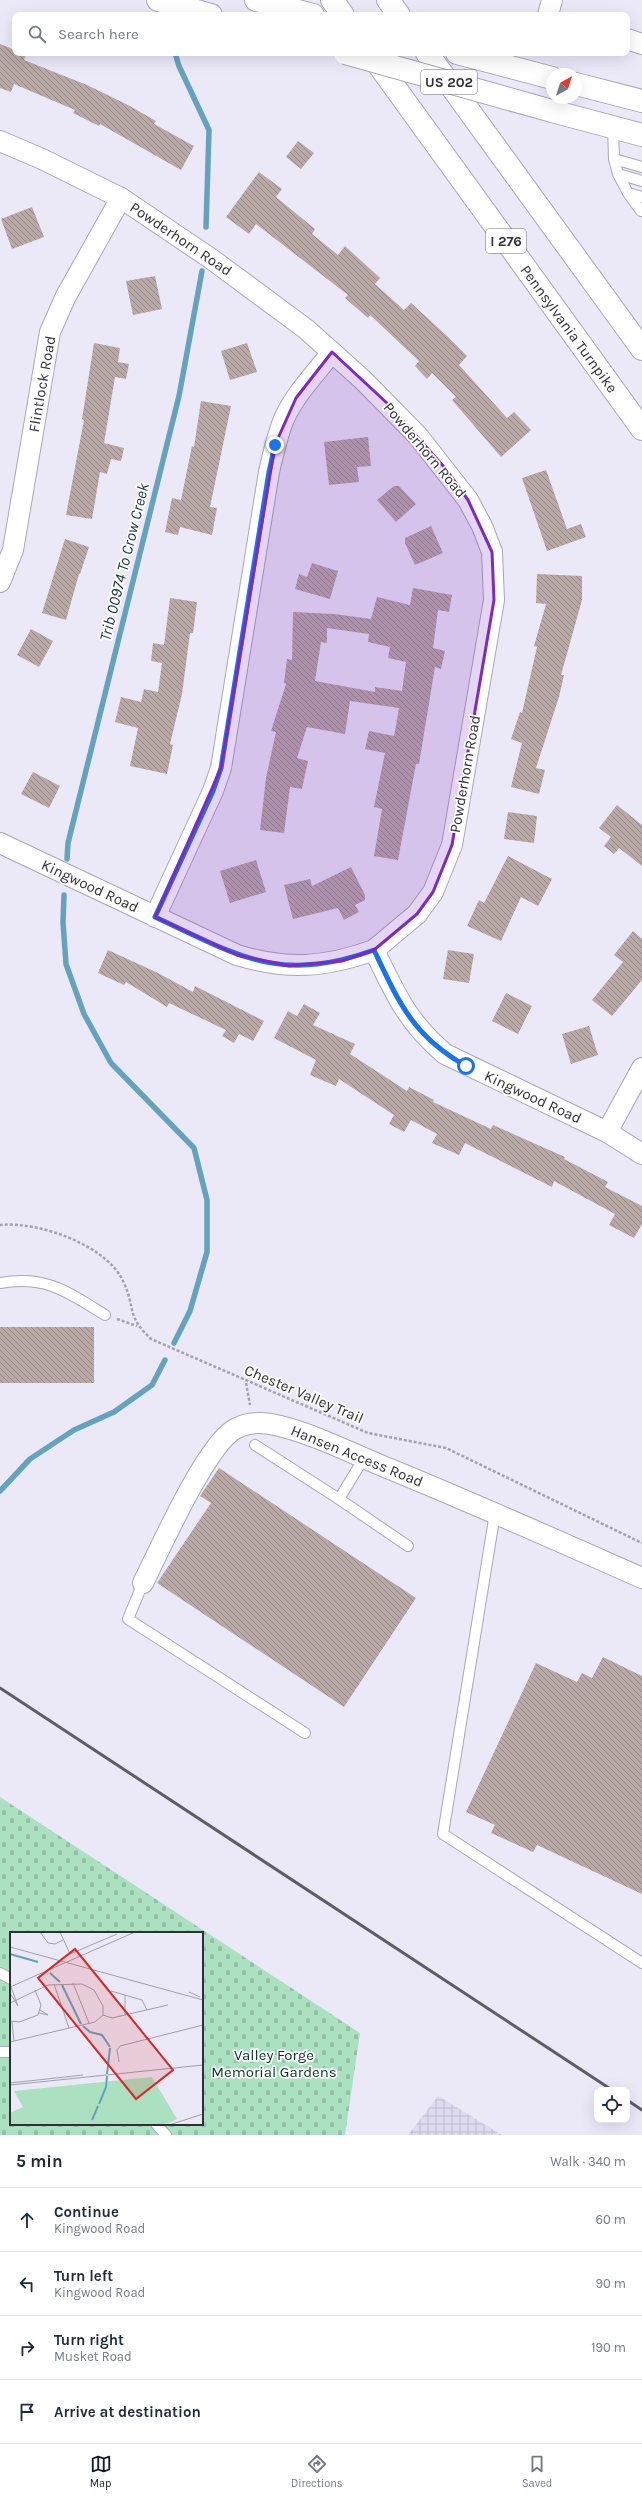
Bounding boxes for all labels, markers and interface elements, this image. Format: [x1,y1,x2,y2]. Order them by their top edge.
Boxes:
search box [12,12,630,56]
icon: search [26,23,48,45]
text: Search here [58,25,139,43]
north arrow [546,68,582,104]
road number: US 202 [421,70,477,94]
street label: Powderhorn Road [127,198,235,280]
road number: I 276 [486,229,526,253]
street label: Pennsylvania Turnpike [517,262,621,396]
street label: Flintlock Road [25,334,59,434]
street label: Powderhorn Road [380,399,470,501]
route end [266,436,284,454]
water label: Trib 00974 To Crow Creek [95,480,153,643]
street label: Powderhorn Road [446,714,484,834]
street label: Kingwood Road [38,856,142,916]
route start [457,1057,475,1075]
street label: Kingwood Road [481,1067,585,1127]
street label: Chester Valley Trail [242,1361,366,1427]
street label: Hansen Access Road [288,1421,426,1491]
inset map [10,1932,203,2125]
park label: Valley Forge Memorial Gardens [211,2046,337,2081]
map controls [594,2087,630,2123]
button: locate [594,2087,630,2123]
text: 5 min [16,2151,63,2171]
text: Walk · 340 m [550,2154,626,2169]
text: Continue [54,2203,119,2221]
icon: ahead [16,2209,38,2231]
text: 60 m [596,2212,626,2227]
text: Kingwood Road [54,2221,145,2236]
text: Turn left [54,2267,113,2285]
icon: left [16,2273,38,2295]
text: 90 m [595,2276,626,2291]
text: Kingwood Road [54,2285,145,2300]
text: Turn right [54,2331,124,2349]
icon: right [16,2337,38,2359]
text: 190 m [591,2340,626,2355]
text: Musket Road [54,2349,132,2364]
icon: arrive [16,2401,38,2423]
text: Arrive at destination [54,2403,201,2421]
tab: Map [90,2453,112,2490]
tab: Directions [291,2453,343,2490]
tab: Saved [522,2453,552,2490]

